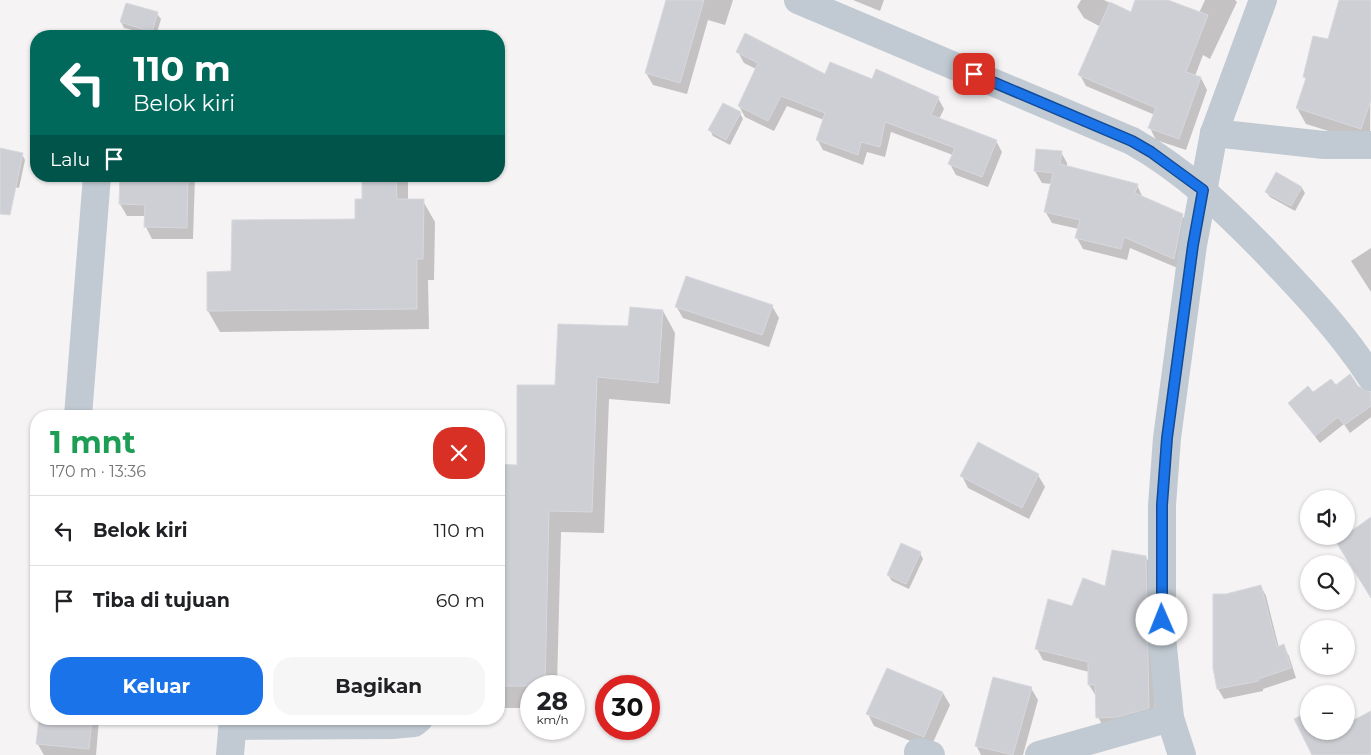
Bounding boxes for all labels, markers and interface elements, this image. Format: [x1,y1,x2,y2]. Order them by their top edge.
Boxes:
text: 110 m [133,47,231,90]
icon: left [50,50,115,115]
pin [953,53,995,95]
icon: arrive [960,60,988,88]
text: Belok kiri [133,90,235,117]
icon: arrive [100,145,128,173]
text: Lalu [50,148,90,171]
text: 1 mnt [50,424,136,461]
button: close [433,427,485,479]
text: 170 m · 13:36 [50,462,146,481]
map controls [1300,490,1355,740]
button: sound [1300,490,1355,545]
icon: left [50,517,78,545]
text: Belok kiri [93,519,188,542]
text: 110 m [434,519,485,542]
button: search [1300,555,1355,610]
icon: arrive [50,587,78,615]
text: Tiba di tujuan [93,589,230,612]
text: 60 m [436,589,485,612]
position arrow [1135,593,1187,645]
button: + [1300,620,1355,675]
button: Keluar [50,657,263,715]
button: Bagikan [273,657,485,715]
speed limit sign: 30 [595,675,660,740]
button: − [1300,685,1355,740]
text: 28 [537,686,568,716]
text: km/h [536,712,569,727]

